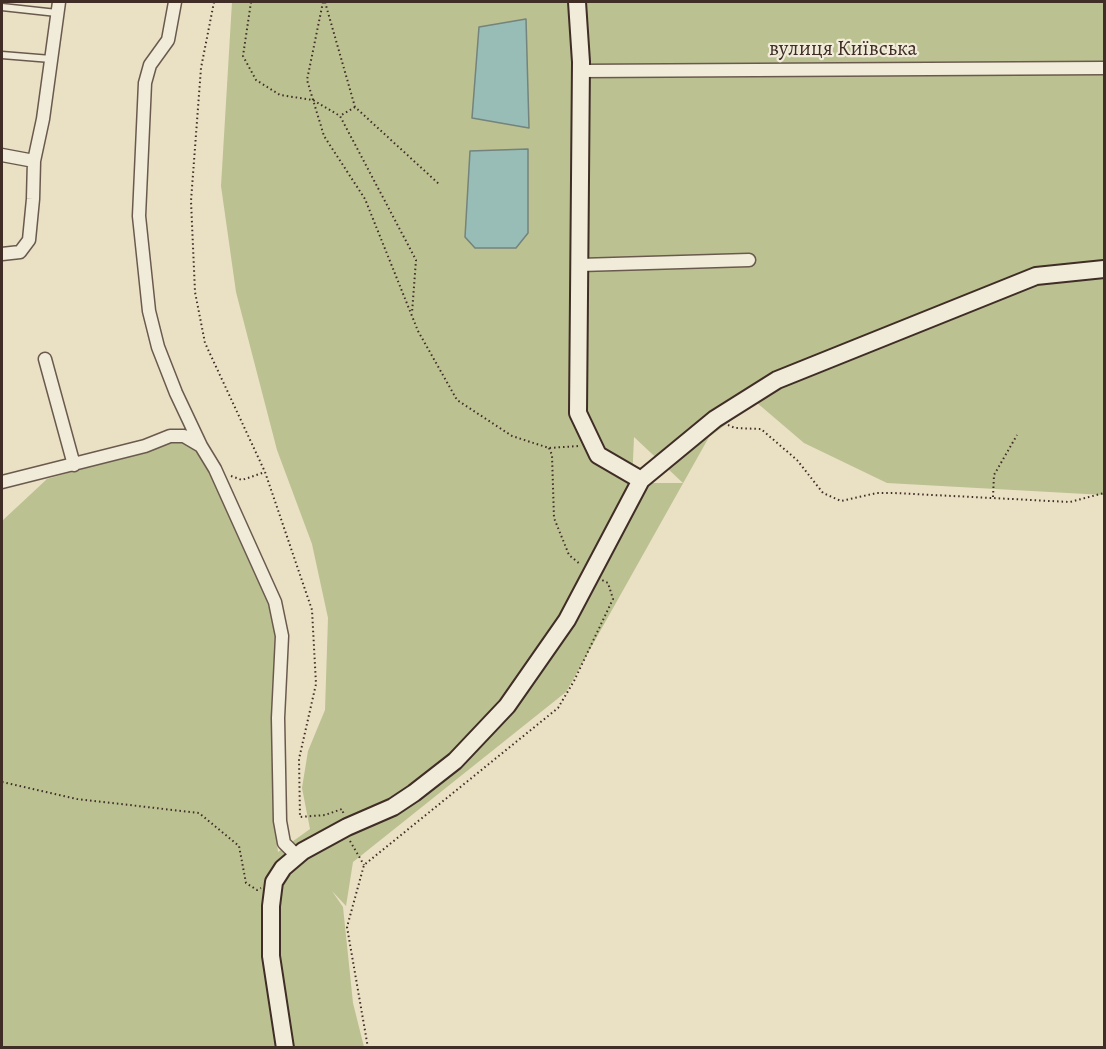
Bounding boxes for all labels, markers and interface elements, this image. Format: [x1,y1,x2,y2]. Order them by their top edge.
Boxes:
street label: вулиця Київська [769,37,917,63]

